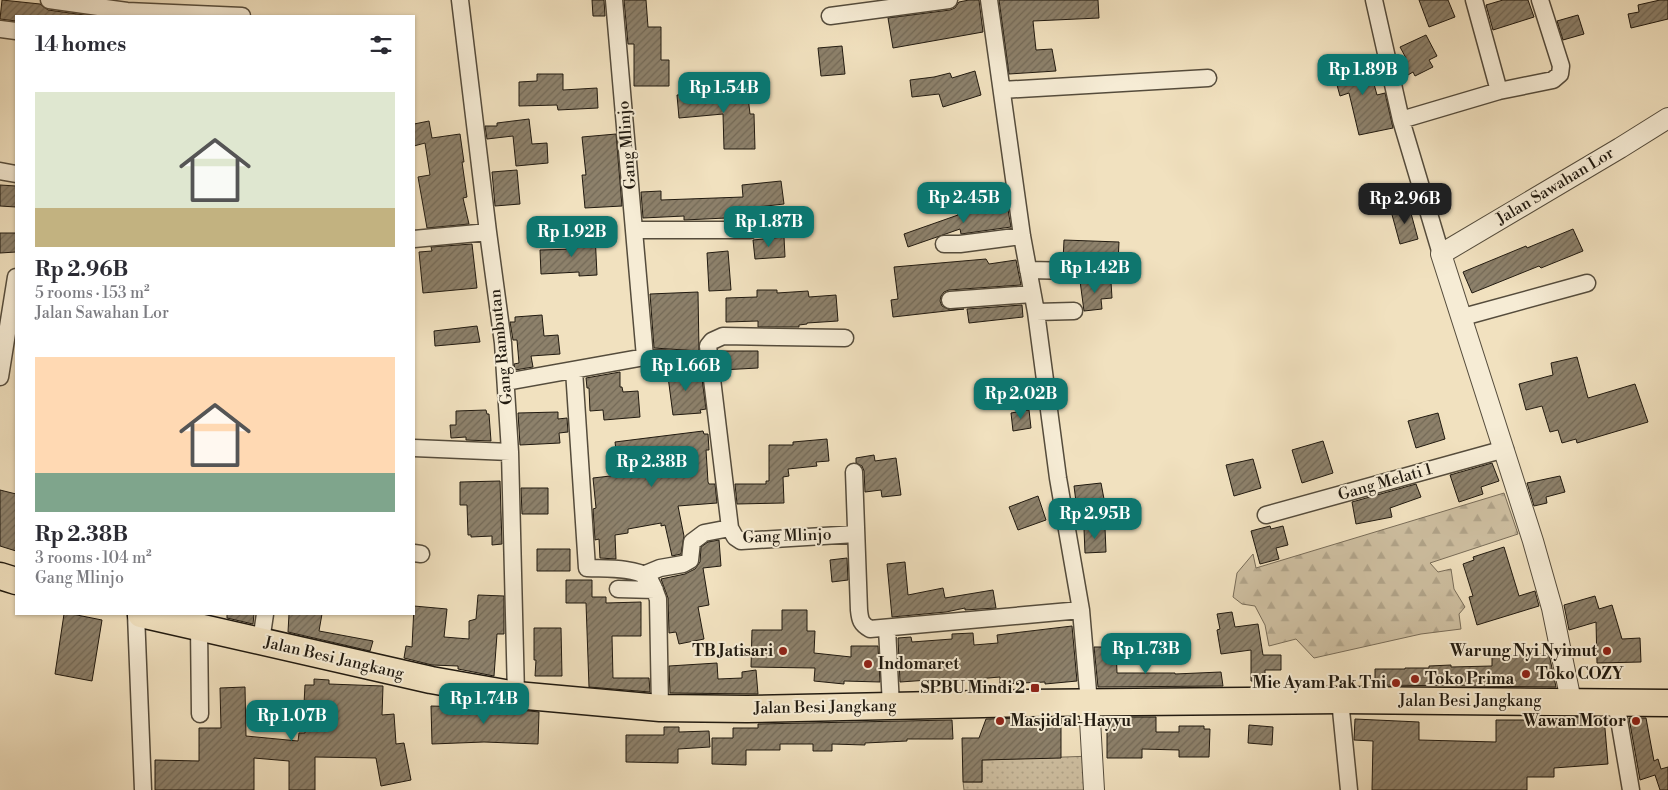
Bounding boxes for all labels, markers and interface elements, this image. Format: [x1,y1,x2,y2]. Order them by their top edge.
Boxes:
icon: filters [367,31,395,59]
text: 14 homes [35,32,126,58]
pin: Rp 1.89B [1311,54,1415,96]
text: Rp 1.89B [1328,60,1398,80]
pin: Rp 1.54B [672,72,776,114]
text: Rp 1.54B [689,78,759,98]
street label: Gang Mlinjo [613,100,641,190]
icon: home [170,125,260,215]
street label: Jalan Sawahan Lor [1492,143,1618,230]
pin: Rp 2.45B [912,182,1016,224]
pin: Rp 2.96B [1353,182,1457,225]
text: Rp 2.45B [928,188,1000,208]
text: Rp 2.96B [1369,189,1441,209]
pin: Rp 1.87B [717,206,821,248]
text: Rp 1.87B [735,212,803,232]
pin: Rp 1.92B [520,216,624,258]
text: Rp 1.92B [538,222,606,242]
pin: Rp 1.42B [1043,252,1147,294]
text: Rp 2.96B [35,257,128,283]
text: Rp 1.42B [1060,258,1130,278]
text: 5 rooms · 153 m² [35,283,150,303]
street label: Gang Rambutan [485,288,517,406]
text: Jalan Sawahan Lor [35,303,169,323]
pin: Rp 1.66B [634,350,738,392]
text: Rp 1.66B [652,356,720,376]
pin: Rp 2.02B [969,378,1073,420]
text: Rp 2.02B [985,384,1057,404]
icon: home [170,390,260,480]
pin: Rp 2.38B [600,446,704,488]
text: Rp 2.38B [617,452,687,472]
street label: Gang Melati 1 [1336,459,1435,505]
pin: Rp 2.95B [1043,498,1147,540]
text: Rp 2.95B [1060,504,1130,524]
text: Rp 2.38B [35,522,128,548]
street label: Gang Mlinjo [742,524,832,548]
text: 3 rooms · 104 m² [35,548,152,568]
text: Gang Mlinjo [35,568,124,588]
street label: Jalan Besi Jangkang [261,632,407,684]
pin: Rp 1.73B [1094,632,1198,675]
text: Rp 1.73B [1112,639,1180,659]
place label: TB Jatisari [692,641,773,661]
place label: Warung Nyi Nyimut [1449,641,1597,661]
marker: TB Jatisari [777,645,789,657]
marker: Warung Nyi Nyimut [1601,645,1613,657]
place label: Indomaret [878,654,959,674]
marker: Indomaret [862,658,874,670]
place label: Toko COZY [1536,664,1624,684]
marker: Toko COZY [1520,668,1532,680]
place label: Toko Prima [1425,669,1515,689]
place label: Mie Ayam Pak Tni [1252,673,1386,693]
marker: Toko Prima [1409,673,1421,685]
marker: Mie Ayam Pak Tni [1390,677,1402,689]
place label: SPBU Mindi 2 [920,678,1025,698]
pin: Rp 1.74B [432,682,536,725]
marker: SPBU Mindi 2 [1029,682,1041,694]
text: Rp 1.74B [450,689,518,709]
street label: Jalan Besi Jangkang [1398,691,1542,711]
street label: Jalan Besi Jangkang [752,696,897,718]
pin: Rp 1.07B [240,700,344,742]
text: Rp 1.07B [257,706,327,726]
place label: Masjid al-Hayyu [1010,711,1131,731]
place label: Wawan Motor [1522,711,1626,731]
marker: Masjid al-Hayyu [994,715,1006,727]
marker: Wawan Motor [1630,715,1642,727]

